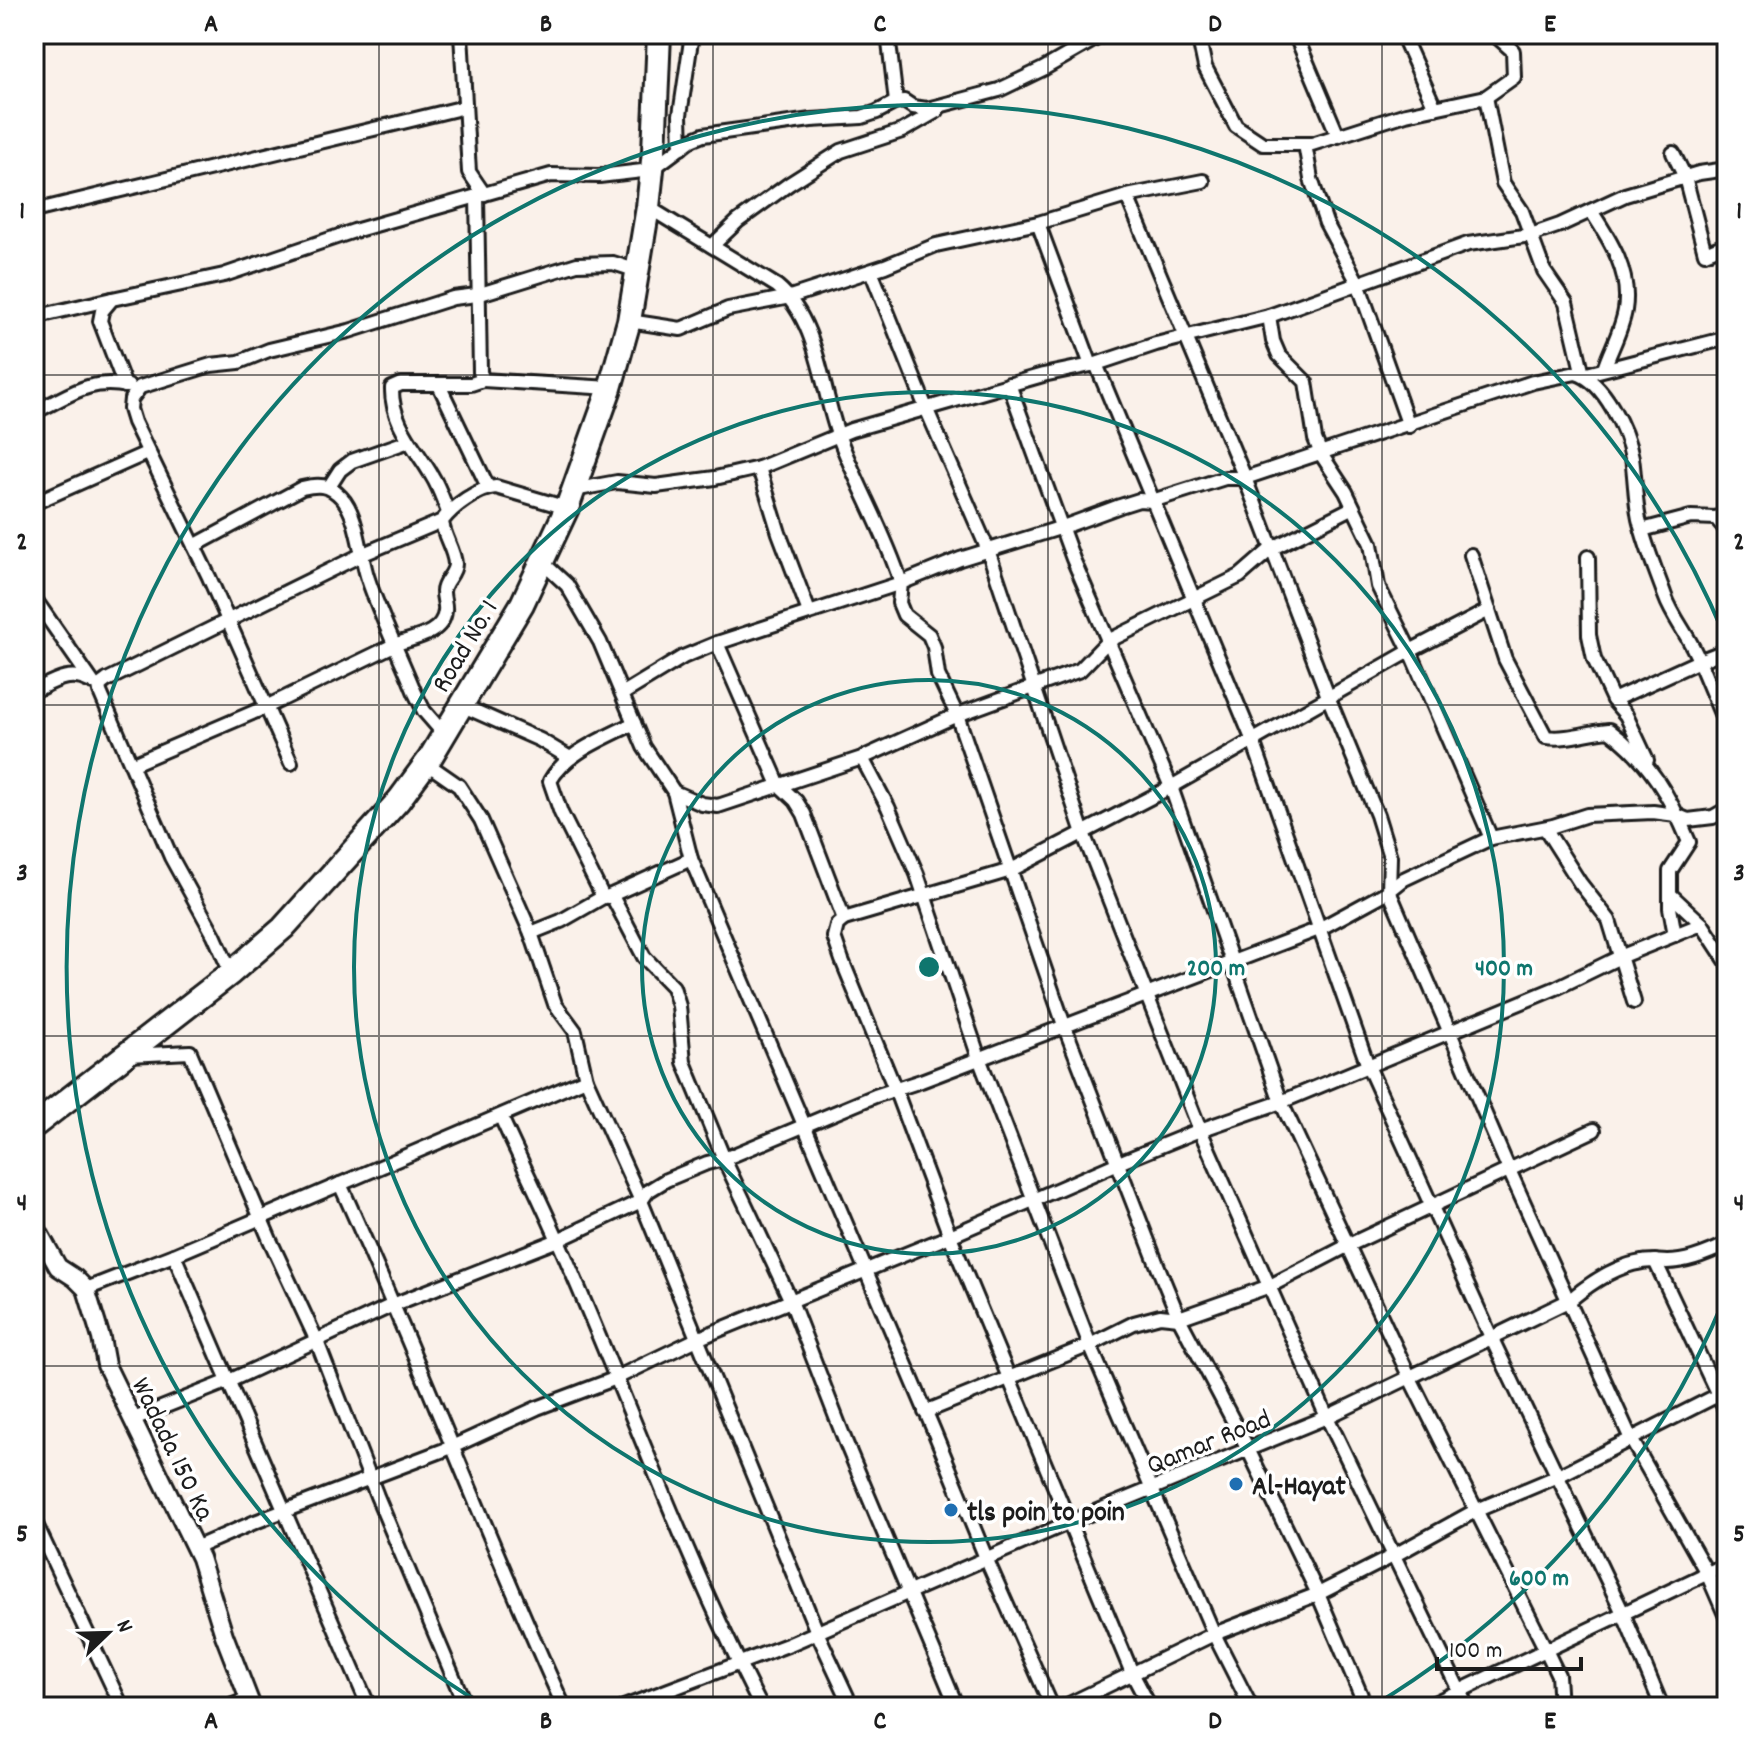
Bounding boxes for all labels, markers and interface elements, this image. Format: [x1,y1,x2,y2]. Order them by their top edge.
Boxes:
text: A [204,7,218,44]
text: B [540,7,552,44]
text: C [874,7,887,44]
text: D [1208,7,1222,44]
text: E [1544,7,1556,44]
text: 1 [19,194,25,231]
text: 1 [1736,194,1742,231]
text: 2 [16,525,28,562]
text: 2 [1733,525,1745,562]
street label: Road No. 1 [424,593,511,702]
text: 3 [16,856,28,893]
text: 3 [1733,856,1745,893]
centre of rings [915,953,943,981]
text: 200 m [1187,953,1245,987]
text: 400 m [1475,953,1533,987]
text: 4 [17,1186,27,1223]
text: 4 [1734,1186,1744,1223]
street label: Wadada 150 Ka [119,1372,223,1529]
street label: Qamar Road [1142,1402,1278,1488]
place label: Al-Hayat [1252,1469,1346,1509]
marker: Al-Hayat [1227,1475,1245,1493]
place label: tls poin to poin [967,1495,1125,1535]
marker: tls poin to poin [942,1501,960,1519]
text: 5 [16,1517,28,1554]
text: 5 [1733,1517,1745,1554]
text: 600 m [1509,1563,1569,1597]
north arrow [68,1593,148,1673]
text: N [107,1615,140,1638]
scale bar [1437,1621,1581,1671]
text: 100 m [1449,1635,1502,1669]
text: A [204,1704,218,1741]
text: B [540,1704,552,1741]
text: C [874,1704,887,1741]
text: D [1208,1704,1222,1741]
text: E [1544,1704,1556,1741]

